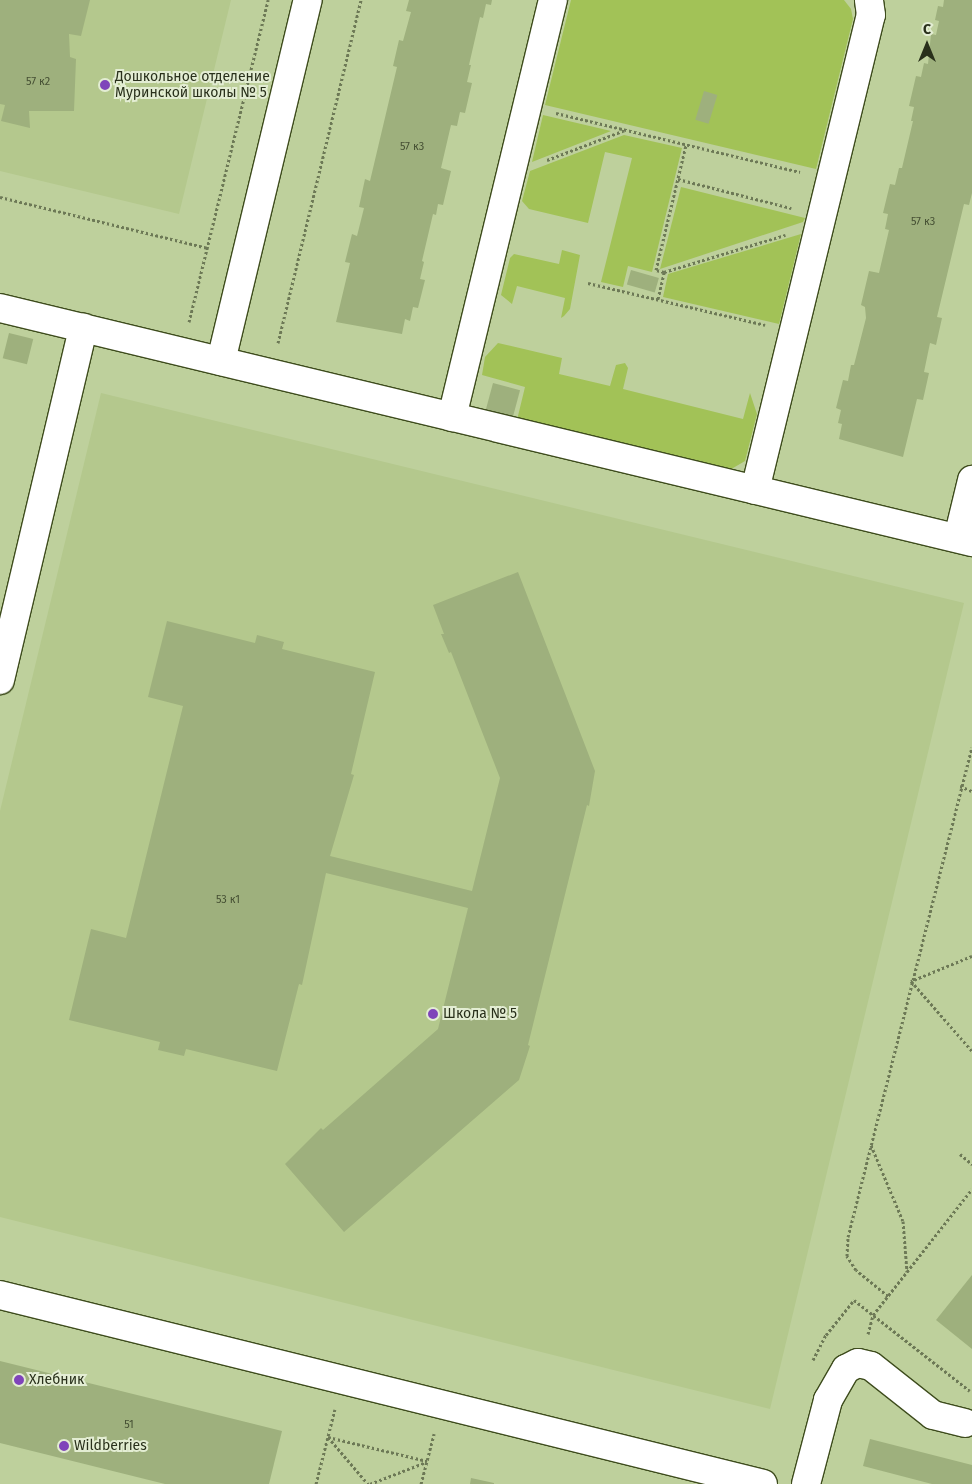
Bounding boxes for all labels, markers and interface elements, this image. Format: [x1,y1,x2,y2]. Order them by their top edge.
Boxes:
north arrow [902,20,952,70]
text: С [923,21,931,38]
place label: Дошкольное отделение Муринской школы № 5 [115,69,270,102]
house number: 57 к2 [26,75,50,89]
marker: Дошкольное отделение Муринской школы № 5 [99,79,111,91]
house number: 57 к3 [400,140,424,154]
house number: 57 к3 [911,215,935,229]
house number: 53 к1 [216,893,240,907]
place label: Школа № 5 [443,1006,517,1022]
marker: Школа № 5 [427,1008,439,1020]
place label: Хлебник [29,1372,84,1388]
marker: Хлебник [13,1374,25,1386]
house number: 51 [124,1418,134,1432]
place label: Wildberries [74,1438,147,1454]
marker: Wildberries [58,1440,70,1452]

